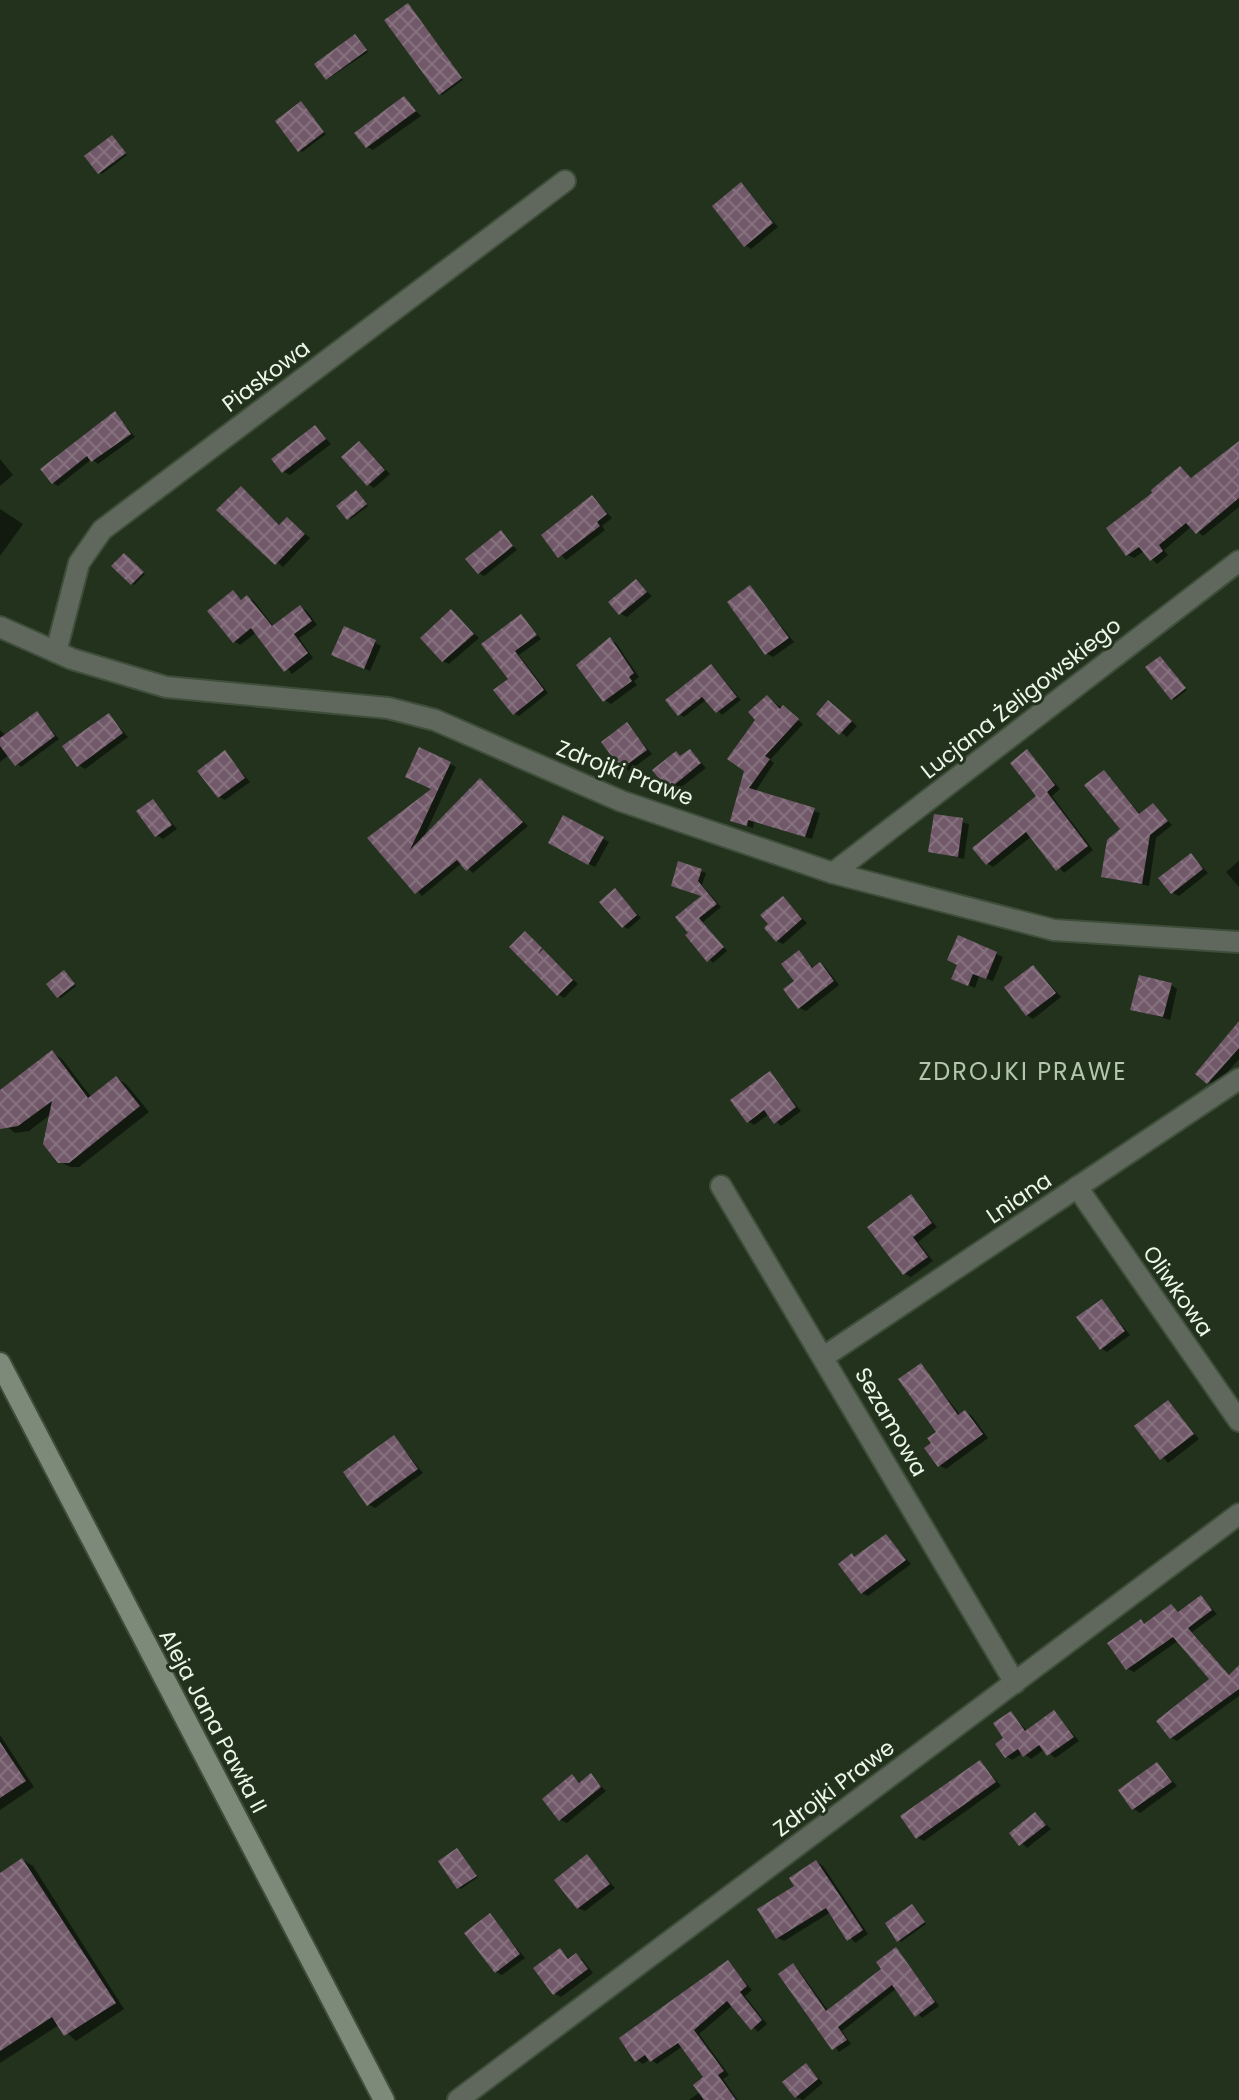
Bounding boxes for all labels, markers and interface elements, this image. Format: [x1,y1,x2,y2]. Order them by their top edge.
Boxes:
street label: Piaskowa [216,333,316,419]
street label: Lucjana Żeligowskiego [914,610,1128,786]
street label: Zdrojki Prawe [552,733,698,813]
district label: ZDROJKI PRAWE [918,1055,1128,1088]
street label: Lniana [980,1165,1058,1231]
street label: Oliwkowa [1135,1239,1221,1343]
street label: Sezamowa [847,1362,935,1482]
street label: Aleja Jana Pawła II [151,1624,275,1818]
street label: Zdrojki Prawe [767,1732,901,1844]

